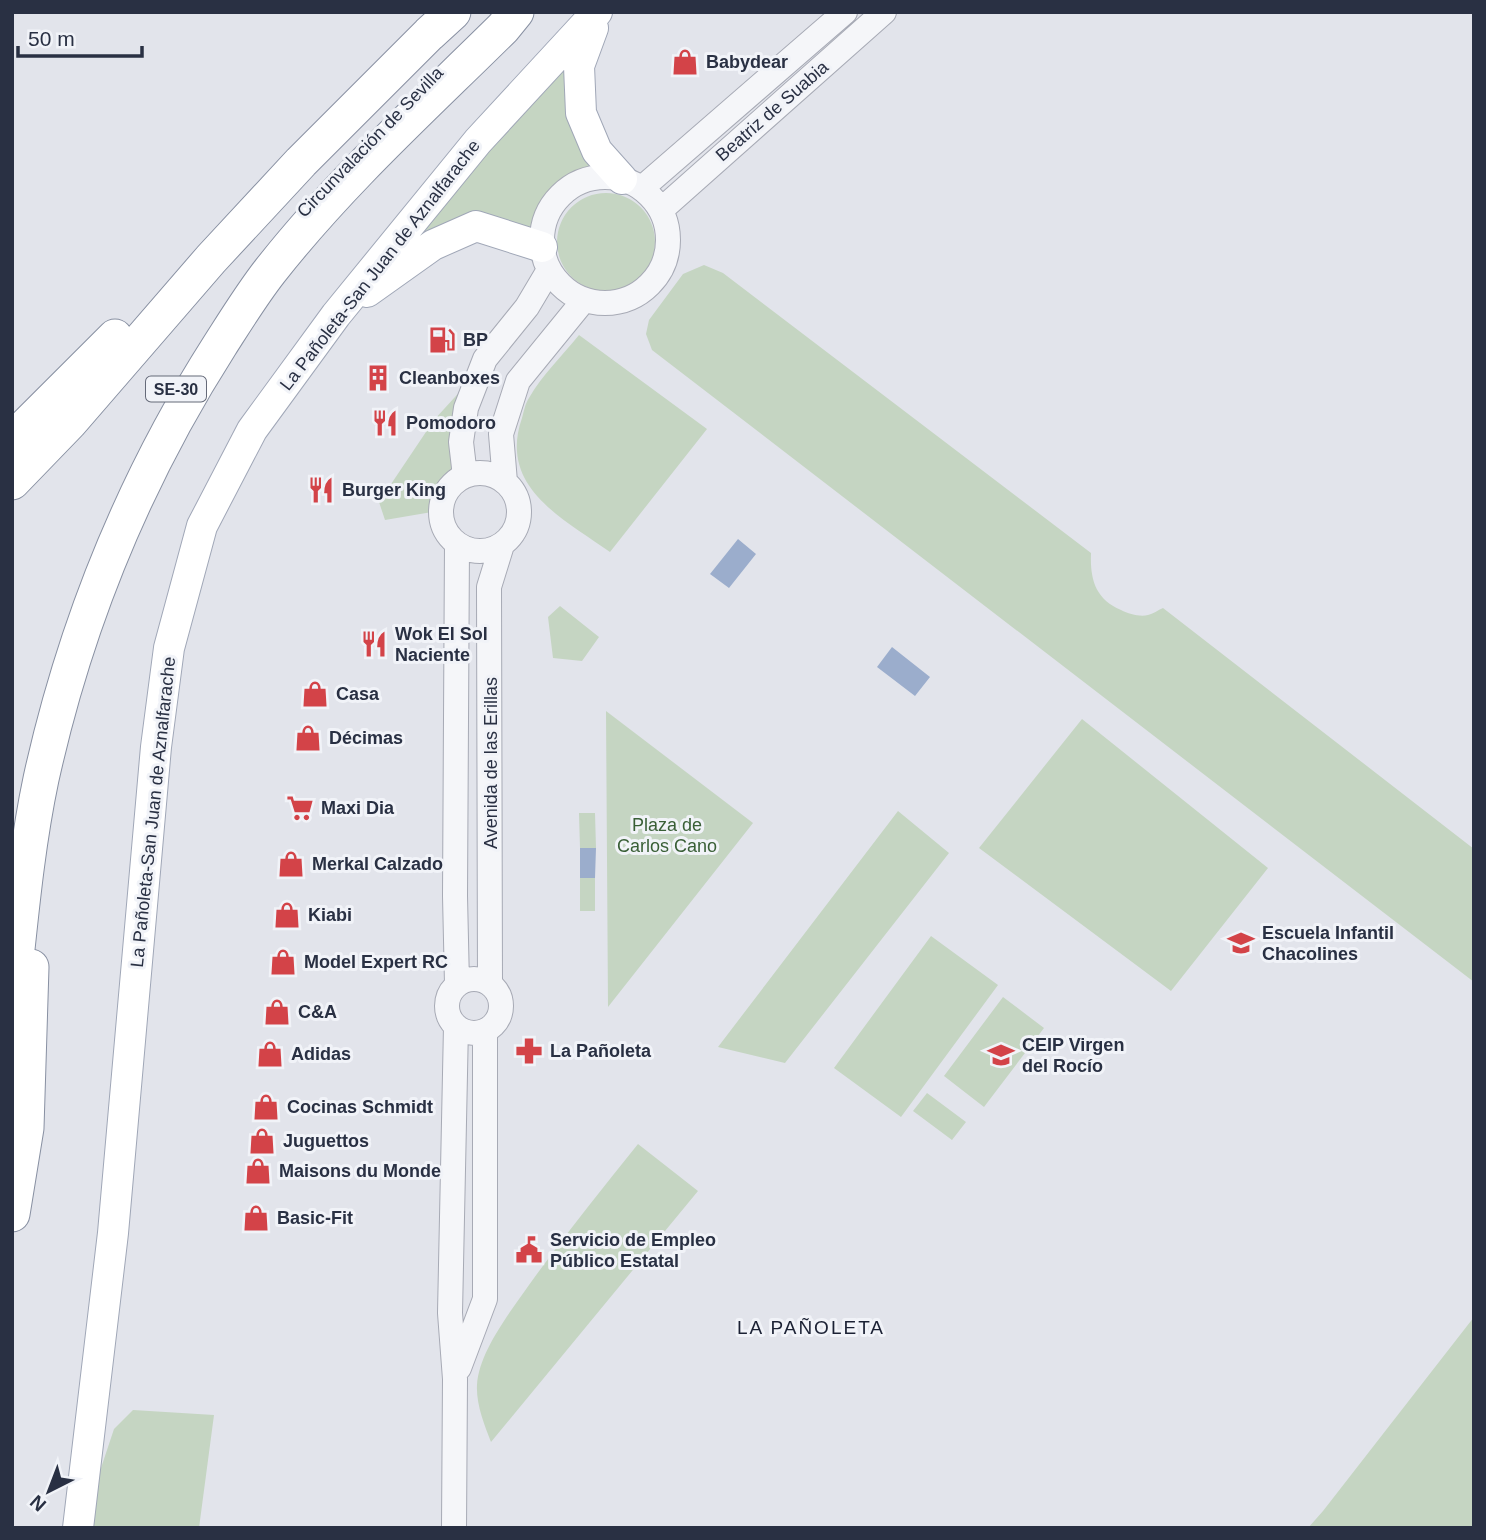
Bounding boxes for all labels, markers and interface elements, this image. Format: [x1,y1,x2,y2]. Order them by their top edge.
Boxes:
scale bar [18,14,142,58]
text: 50 m [28,27,75,50]
shop icon: Babydear [670,47,700,77]
place label: Babydear [706,52,788,72]
street label: Beatriz de Suabia [712,56,833,165]
street label: Circunvalación de Sevilla [293,62,448,221]
street label: La Pañoleta-San Juan de Aznalfarache [276,136,484,394]
fuel station icon: BP [427,325,457,355]
place label: BP [463,330,488,350]
building icon: Cleanboxes [363,363,393,393]
place label: Cleanboxes [399,368,500,388]
road number: SE-30 [146,376,206,402]
restaurant icon: Pomodoro [370,408,400,438]
place label: Pomodoro [406,413,496,433]
restaurant icon: Burger King [306,475,336,505]
place label: Burger King [342,480,446,500]
place label: Wok El Sol Naciente [395,624,488,665]
restaurant icon: Wok El Sol Naciente [359,629,389,659]
street label: La Pañoleta-San Juan de Aznalfarache [127,656,179,968]
street label: Avenida de las Erillas [481,677,501,849]
shop icon: Casa [300,679,330,709]
place label: Casa [336,684,380,704]
shop icon: Décimas [293,723,323,753]
place label: Décimas [329,728,403,748]
supermarket icon: Maxi Dia [285,793,315,823]
place label: Maxi Dia [321,798,395,818]
park label: Plaza de Carlos Cano [617,815,717,856]
shop icon: Merkal Calzado [276,849,306,879]
place label: Merkal Calzado [312,854,443,874]
shop icon: Kiabi [272,900,302,930]
place label: Kiabi [308,905,352,925]
place label: Escuela Infantil Chacolines [1262,923,1394,964]
school or university icon: Escuela Infantil Chacolines [1226,928,1256,958]
shop icon: Model Expert RC [268,947,298,977]
place label: Model Expert RC [304,952,448,972]
shop icon: C&A [262,997,292,1027]
place label: C&A [298,1002,337,1022]
place label: CEIP Virgen del Rocío [1022,1035,1124,1076]
pharmacy icon: La Pañoleta [514,1036,544,1066]
shop icon: Adidas [255,1039,285,1069]
school or university icon: CEIP Virgen del Rocío [986,1040,1016,1070]
place label: La Pañoleta [550,1041,652,1061]
place label: Adidas [291,1044,351,1064]
shop icon: Cocinas Schmidt [251,1092,281,1122]
place label: Cocinas Schmidt [287,1097,433,1117]
shop icon: Juguettos [247,1126,277,1156]
place label: Juguettos [283,1131,369,1151]
shop icon: Maisons du Monde [243,1156,273,1186]
place label: Maisons du Monde [279,1161,441,1181]
shop icon: Basic-Fit [241,1203,271,1233]
place label: Basic-Fit [277,1208,353,1228]
place label: Servicio de Empleo Público Estatal [550,1230,716,1271]
public building icon: Servicio de Empleo Público Estatal [514,1235,544,1265]
district label: LA PAÑOLETA [737,1317,885,1338]
north arrow [14,1456,84,1526]
text: N [26,1491,50,1516]

